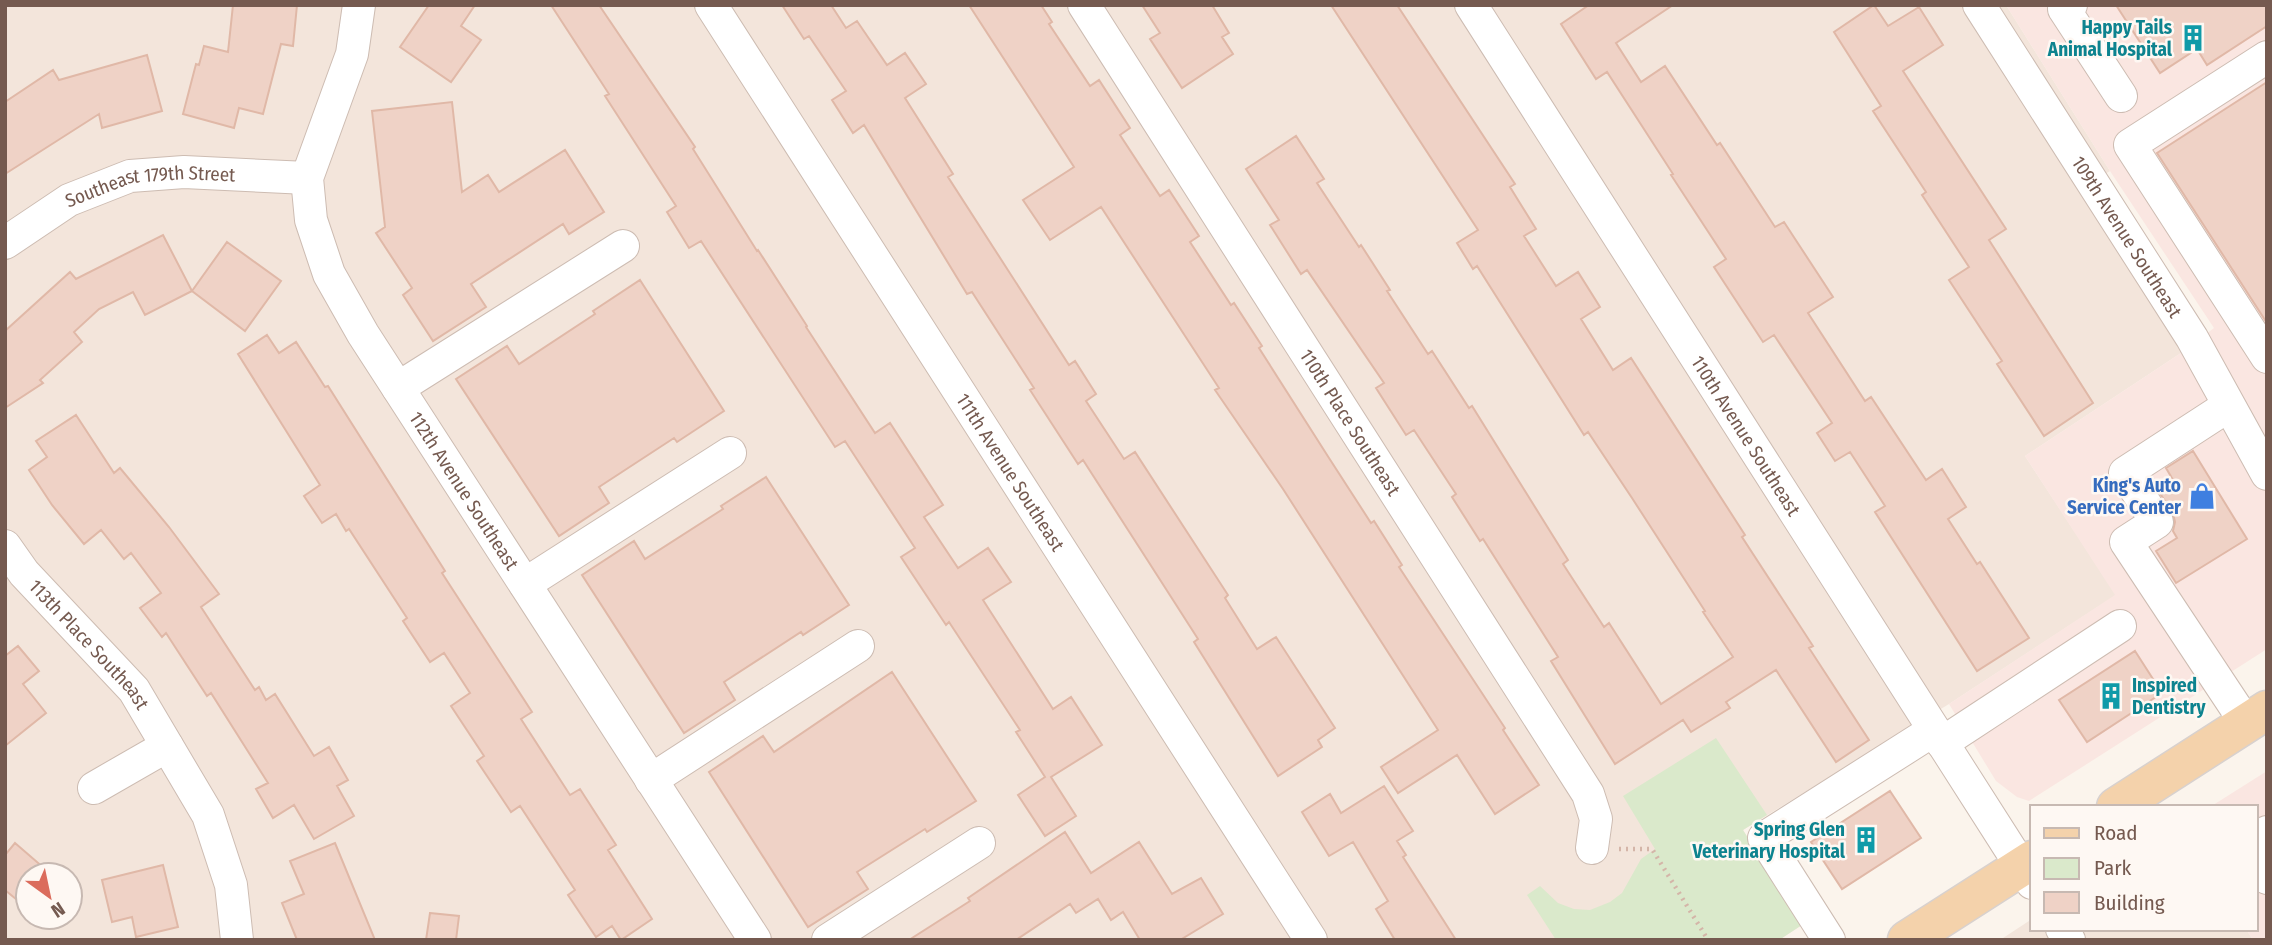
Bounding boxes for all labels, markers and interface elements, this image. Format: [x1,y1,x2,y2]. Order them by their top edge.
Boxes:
place label: Happy Tails Animal Hospital [2047,16,2173,61]
building icon: Happy Tails Animal Hospital [2178,23,2208,53]
street label: 109th Avenue Southeast [2067,152,2188,322]
street label: Southeast 179th Street [62,161,237,212]
street label: 110th Place Southeast [1295,345,1406,500]
street label: 110th Avenue Southeast [1687,351,1806,520]
street label: 111th Avenue Southeast [952,389,1070,556]
street label: 112th Avenue Southeast [405,407,524,575]
place label: King's Auto Service Center [2067,474,2182,519]
shop icon: King's Auto Service Center [2187,481,2217,511]
street label: 113th Place Southeast [25,575,155,714]
place label: Inspired Dentistry [2132,674,2206,719]
building icon: Inspired Dentistry [2096,681,2126,711]
legend [2030,805,2258,931]
place label: Spring Glen Veterinary Hospital [1692,818,1846,863]
text: Road [2094,820,2138,846]
building icon: Spring Glen Veterinary Hospital [1851,825,1881,855]
text: Park [2094,855,2132,881]
north arrow [14,861,84,931]
text: Building [2094,890,2165,916]
text: N [47,897,69,923]

